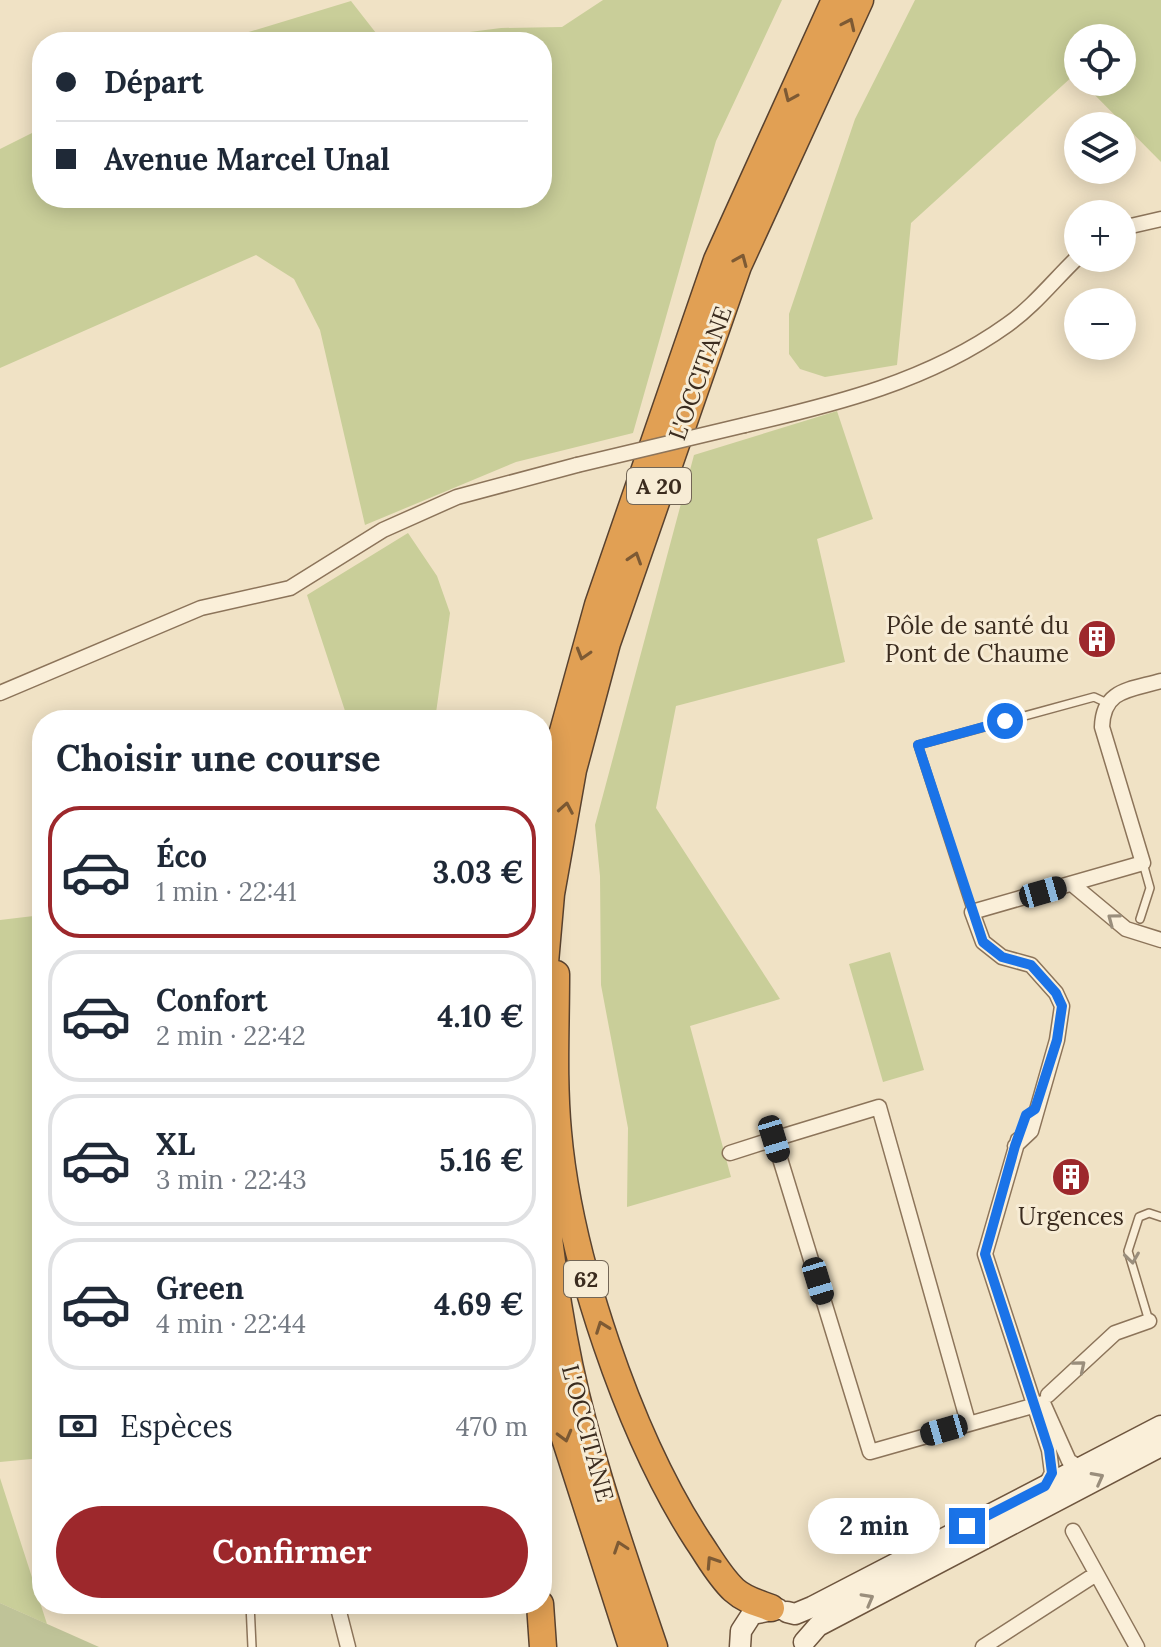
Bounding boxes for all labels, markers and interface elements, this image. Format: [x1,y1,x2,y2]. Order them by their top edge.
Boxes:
one-way arrow [839,17,855,32]
map controls [1064,24,1136,360]
button: locate [1064,24,1136,96]
text: Départ [104,63,203,101]
one-way arrow [784,88,800,102]
button: layers [1064,112,1136,184]
text: Avenue Marcel Unal [104,140,390,178]
button: + [1064,200,1136,272]
one-way arrow [732,254,748,269]
button: − [1064,288,1136,360]
street label: L'OCCITANE [661,302,739,444]
road number: A 20 [627,468,691,504]
one-way arrow [625,552,641,566]
place label: Pôle de santé du Pont de Chaume [885,610,1069,669]
building icon: Pôle de santé du Pont de Chaume [1076,618,1118,660]
one-way arrow [576,647,592,661]
route start [987,703,1023,739]
text: Choisir une course [56,735,381,781]
one-way arrow [557,802,574,815]
icon: car [60,836,132,908]
text: Éco [156,837,207,875]
text: 3.03 € [433,853,524,891]
car [1017,874,1069,910]
text: 1 min · 22:41 [156,875,297,908]
one-way arrow [1107,914,1121,928]
icon: car [60,980,132,1052]
text: Confort [156,981,267,1019]
text: 4.10 € [437,997,524,1035]
text: 2 min · 22:42 [156,1019,306,1052]
car [756,1113,792,1165]
icon: car [60,1124,132,1196]
text: XL [156,1125,195,1163]
text: 5.16 € [439,1141,524,1179]
building icon: Urgences [1050,1156,1092,1198]
text: 3 min · 22:43 [156,1163,307,1196]
place label: Urgences [1018,1201,1124,1232]
one-way arrow [1124,1251,1141,1264]
car [800,1255,836,1307]
road number: 62 [564,1261,608,1297]
icon: car [60,1268,132,1340]
text: Green [156,1269,244,1307]
text: 4.69 € [434,1285,524,1323]
text: 4 min · 22:44 [156,1307,306,1340]
one-way arrow [595,1321,612,1335]
street label: L'OCCITANE [555,1361,621,1505]
one-way arrow [1070,1361,1085,1375]
icon: cash [56,1404,100,1448]
text: Espèces [120,1407,233,1445]
text: 470 m [456,1410,528,1443]
car [918,1412,970,1448]
one-way arrow [555,1429,572,1443]
one-way arrow [1090,1473,1104,1488]
callout: 2 min [807,1498,939,1554]
button: Confirmer [56,1506,528,1598]
route end [949,1508,985,1544]
text: 2 min [839,1509,909,1542]
one-way arrow [613,1540,629,1554]
one-way arrow [707,1556,722,1570]
one-way arrow [859,1593,874,1609]

